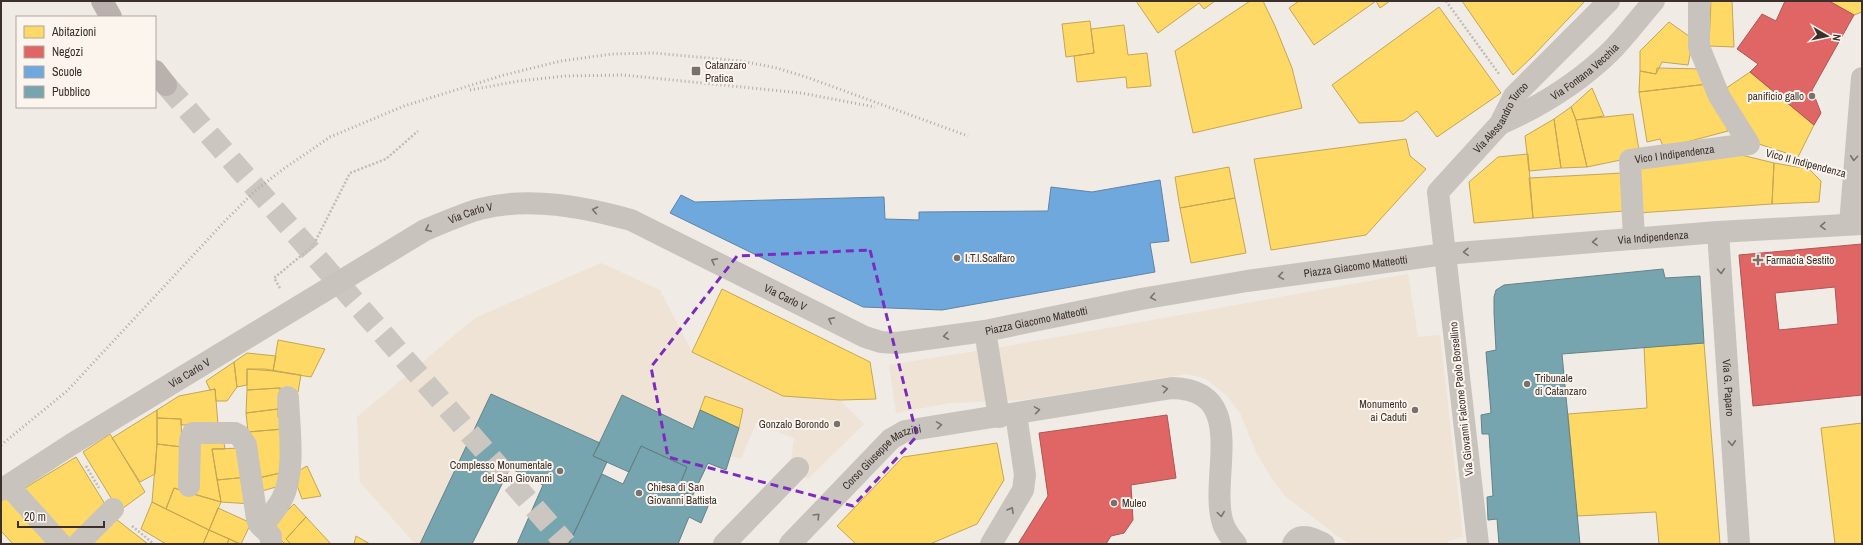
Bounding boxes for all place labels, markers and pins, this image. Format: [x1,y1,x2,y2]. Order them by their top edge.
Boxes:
place label: Catanzaro Pratica [705,58,747,85]
marker: Catanzaro Pratica [690,65,702,77]
place label: panificio gallo [1748,89,1804,103]
marker: panificio gallo [1807,91,1817,101]
place label: I.T.I.Scalfaro [965,251,1015,265]
marker: I.T.I.Scalfaro [952,253,962,263]
place label: Farmacia Sestito [1766,253,1834,267]
marker: Farmacia Sestito [1753,255,1763,265]
place label: Tribunale di Catanzaro [1535,371,1587,398]
marker: Tribunale di Catanzaro [1522,379,1532,389]
place label: Monumento ai Caduti [1359,397,1407,424]
marker: Monumento ai Caduti [1410,405,1420,415]
place label: Gonzalo Borondo [759,417,829,431]
marker: Gonzalo Borondo [832,419,842,429]
place label: Complesso Monumentale del San Giovanni [450,458,552,485]
marker: Complesso Monumentale del San Giovanni [555,466,565,476]
place label: Chiesa di San Giovanni Battista [647,480,717,507]
marker: Chiesa di San Giovanni Battista [634,488,644,498]
place label: Muleo [1122,496,1147,510]
marker: Muleo [1109,498,1119,508]

